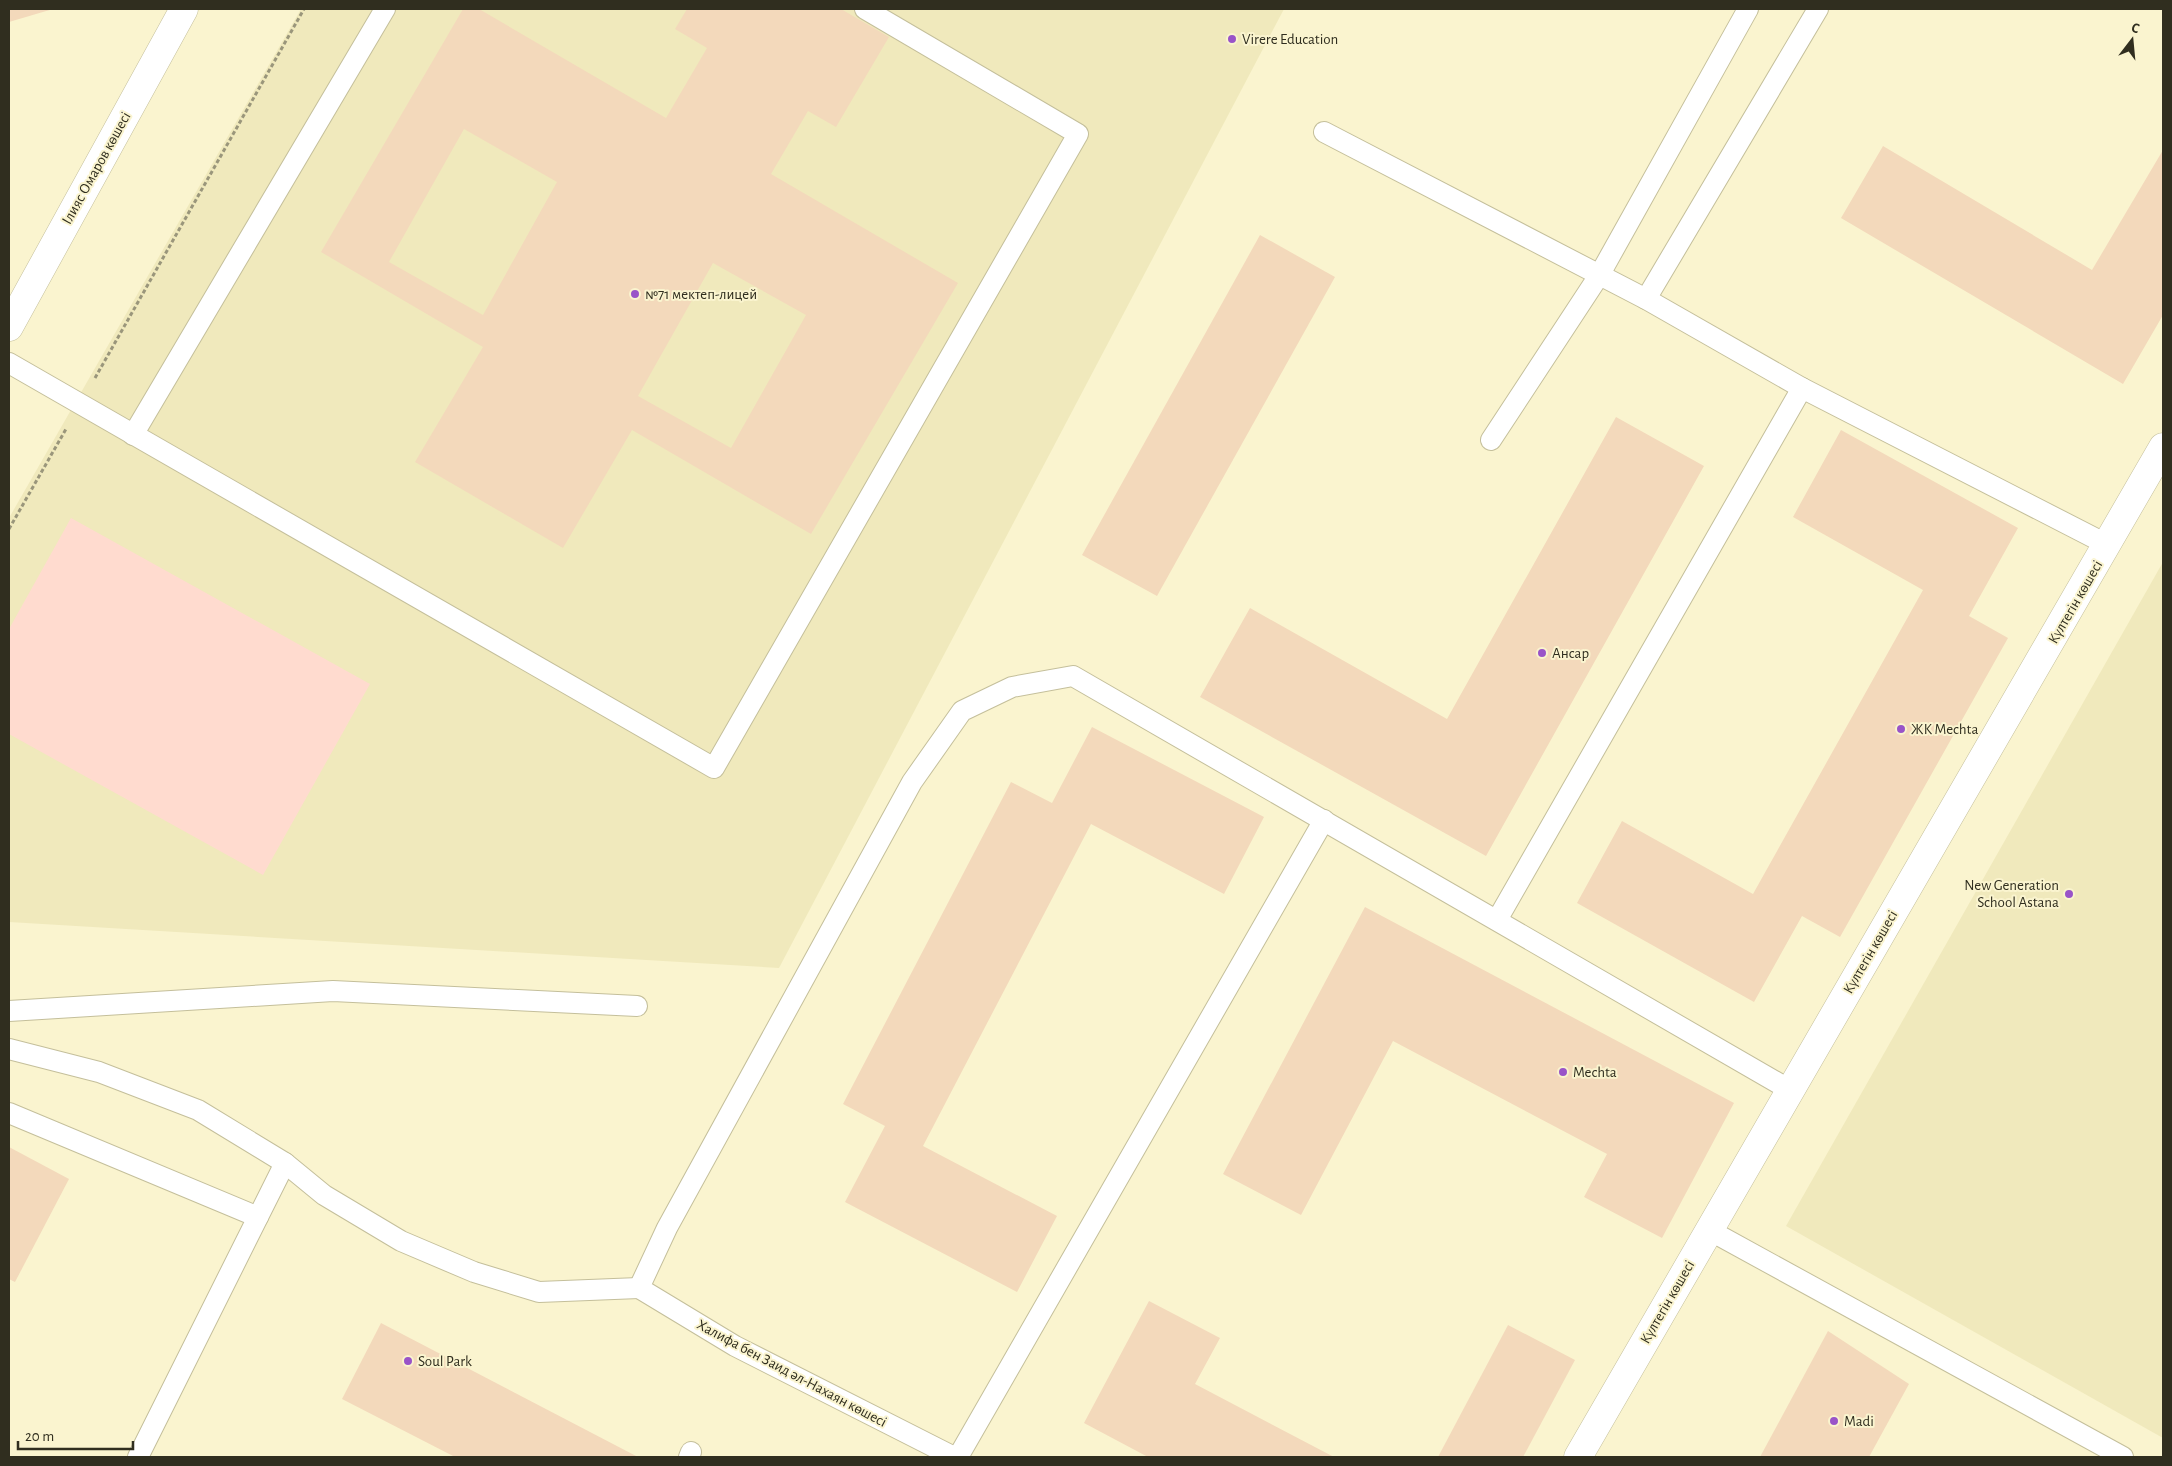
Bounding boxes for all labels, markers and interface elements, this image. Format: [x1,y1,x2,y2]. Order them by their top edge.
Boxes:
north arrow [2107,15,2157,65]
text: С [2130,21,2141,36]
place label: Virere Education [1242,32,1338,47]
marker: Virere Education [1226,33,1238,45]
street label: Ілияс Омаров көшесі [59,110,134,227]
place label: №71 мектеп-лицей [645,287,757,302]
marker: №71 мектеп-лицей [629,288,641,300]
street label: Күлтегін көшесі [2046,558,2105,647]
place label: Ансар [1552,646,1589,661]
marker: Ансар [1536,647,1548,659]
place label: ЖК Mechta [1911,722,1978,737]
marker: ЖК Mechta [1895,723,1907,735]
place label: New Generation School Astana [1964,878,2059,910]
marker: New Generation School Astana [2063,888,2075,900]
street label: Күлтегін көшесі [1841,908,1900,997]
place label: Mechta [1573,1065,1617,1080]
marker: Mechta [1557,1066,1569,1078]
street label: Күлтегін көшесі [1638,1258,1697,1347]
street label: Халифа бен Заид әл-Нахаян көшесі [694,1317,889,1430]
place label: Soul Park [418,1354,472,1369]
marker: Soul Park [402,1355,414,1367]
place label: Madi [1844,1414,1874,1429]
marker: Madi [1828,1415,1840,1427]
scale bar [18,1418,132,1450]
text: 20 m [25,1429,54,1444]

